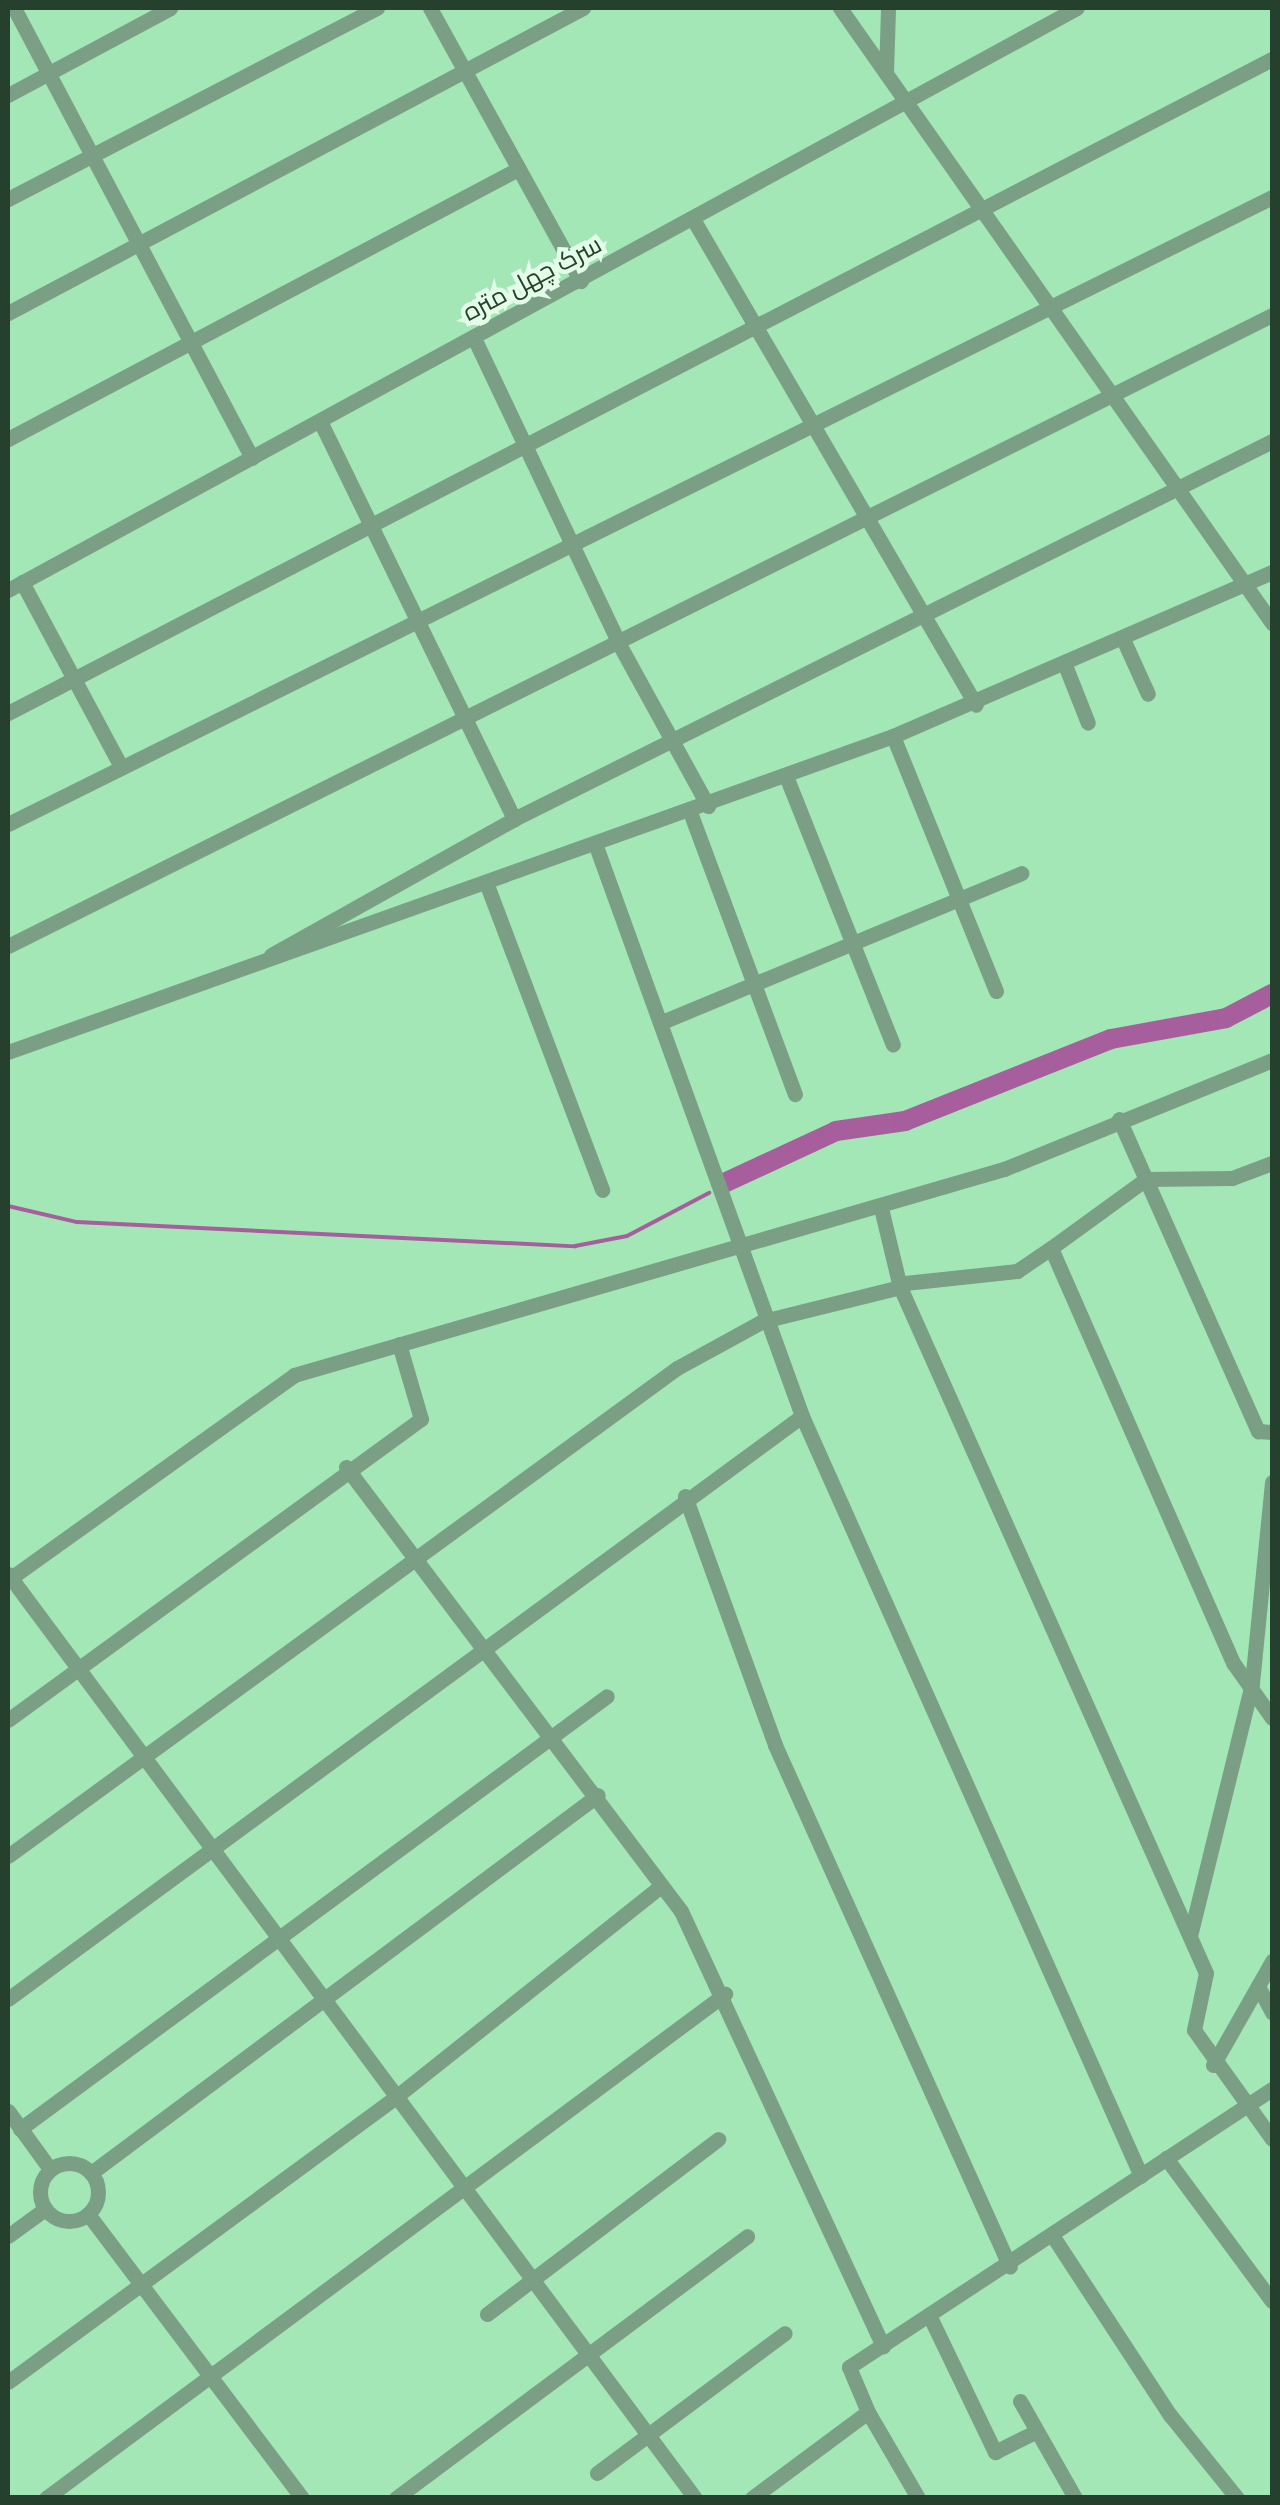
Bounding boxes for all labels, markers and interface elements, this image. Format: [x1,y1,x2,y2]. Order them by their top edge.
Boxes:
street label: سرک چهل متره [457,229,607,327]

